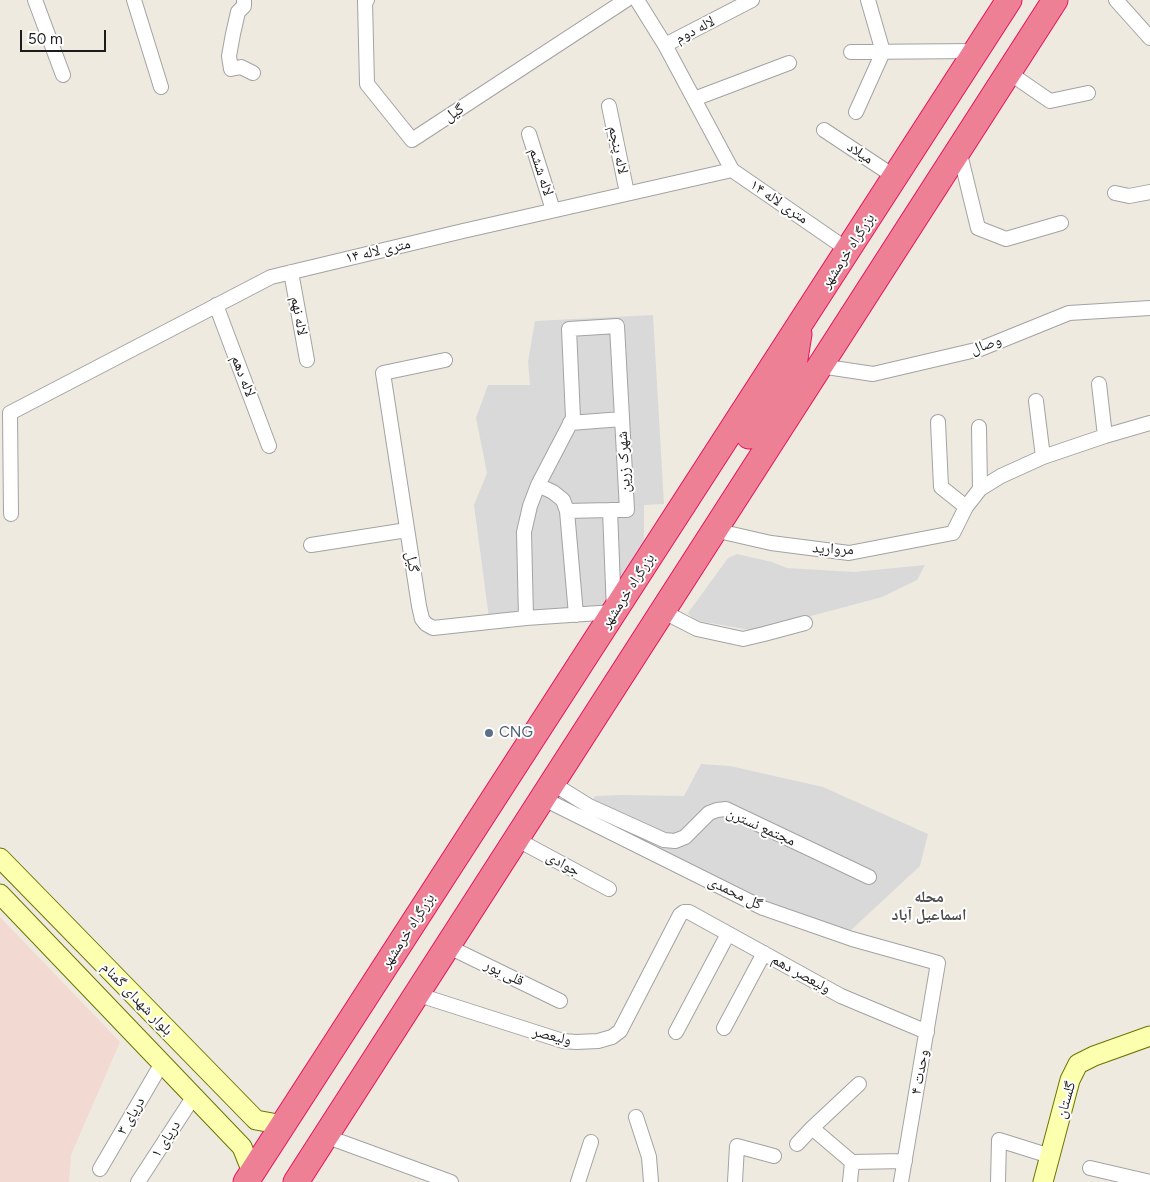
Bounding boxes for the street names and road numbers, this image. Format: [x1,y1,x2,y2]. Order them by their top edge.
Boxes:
street label: لاله دوم [672,12,718,48]
street label: گیل [441,100,467,126]
street label: لاله پنجم [604,124,632,176]
street label: میلاد [844,138,876,168]
street label: لاله ششم [525,146,557,198]
street label: ۱۴ متری لاله [747,176,811,228]
street label: بزرگراه خرمشهر [817,210,879,292]
street label: ۱۴ متری لاله [344,235,412,267]
street label: لاله نهم [287,295,311,337]
street label: وصال [968,331,1004,359]
street label: لاله دهم [227,353,259,399]
street label: شهرک زرین [613,431,635,493]
street label: مروارید [812,539,854,559]
street label: گیل [402,550,422,574]
street label: بزرگراه خرمشهر [597,550,659,632]
street label: مجتمع نسترن [724,804,798,850]
street label: جوادی [543,848,583,880]
street label: گل محمدی [705,872,765,914]
street label: بزرگراه خرمشهر [377,890,439,972]
street label: ولیعصر دهم [768,950,834,998]
street label: قلی پور [481,956,527,990]
street label: بلوار شهدای گمنام [98,959,176,1039]
street label: ولیعصر [531,1022,573,1050]
street label: وحدت ۴ [907,1048,933,1096]
street label: گلستان [1052,1079,1080,1121]
street label: دریای ۳ [113,1094,149,1138]
street label: دریای ۱ [147,1117,185,1161]

